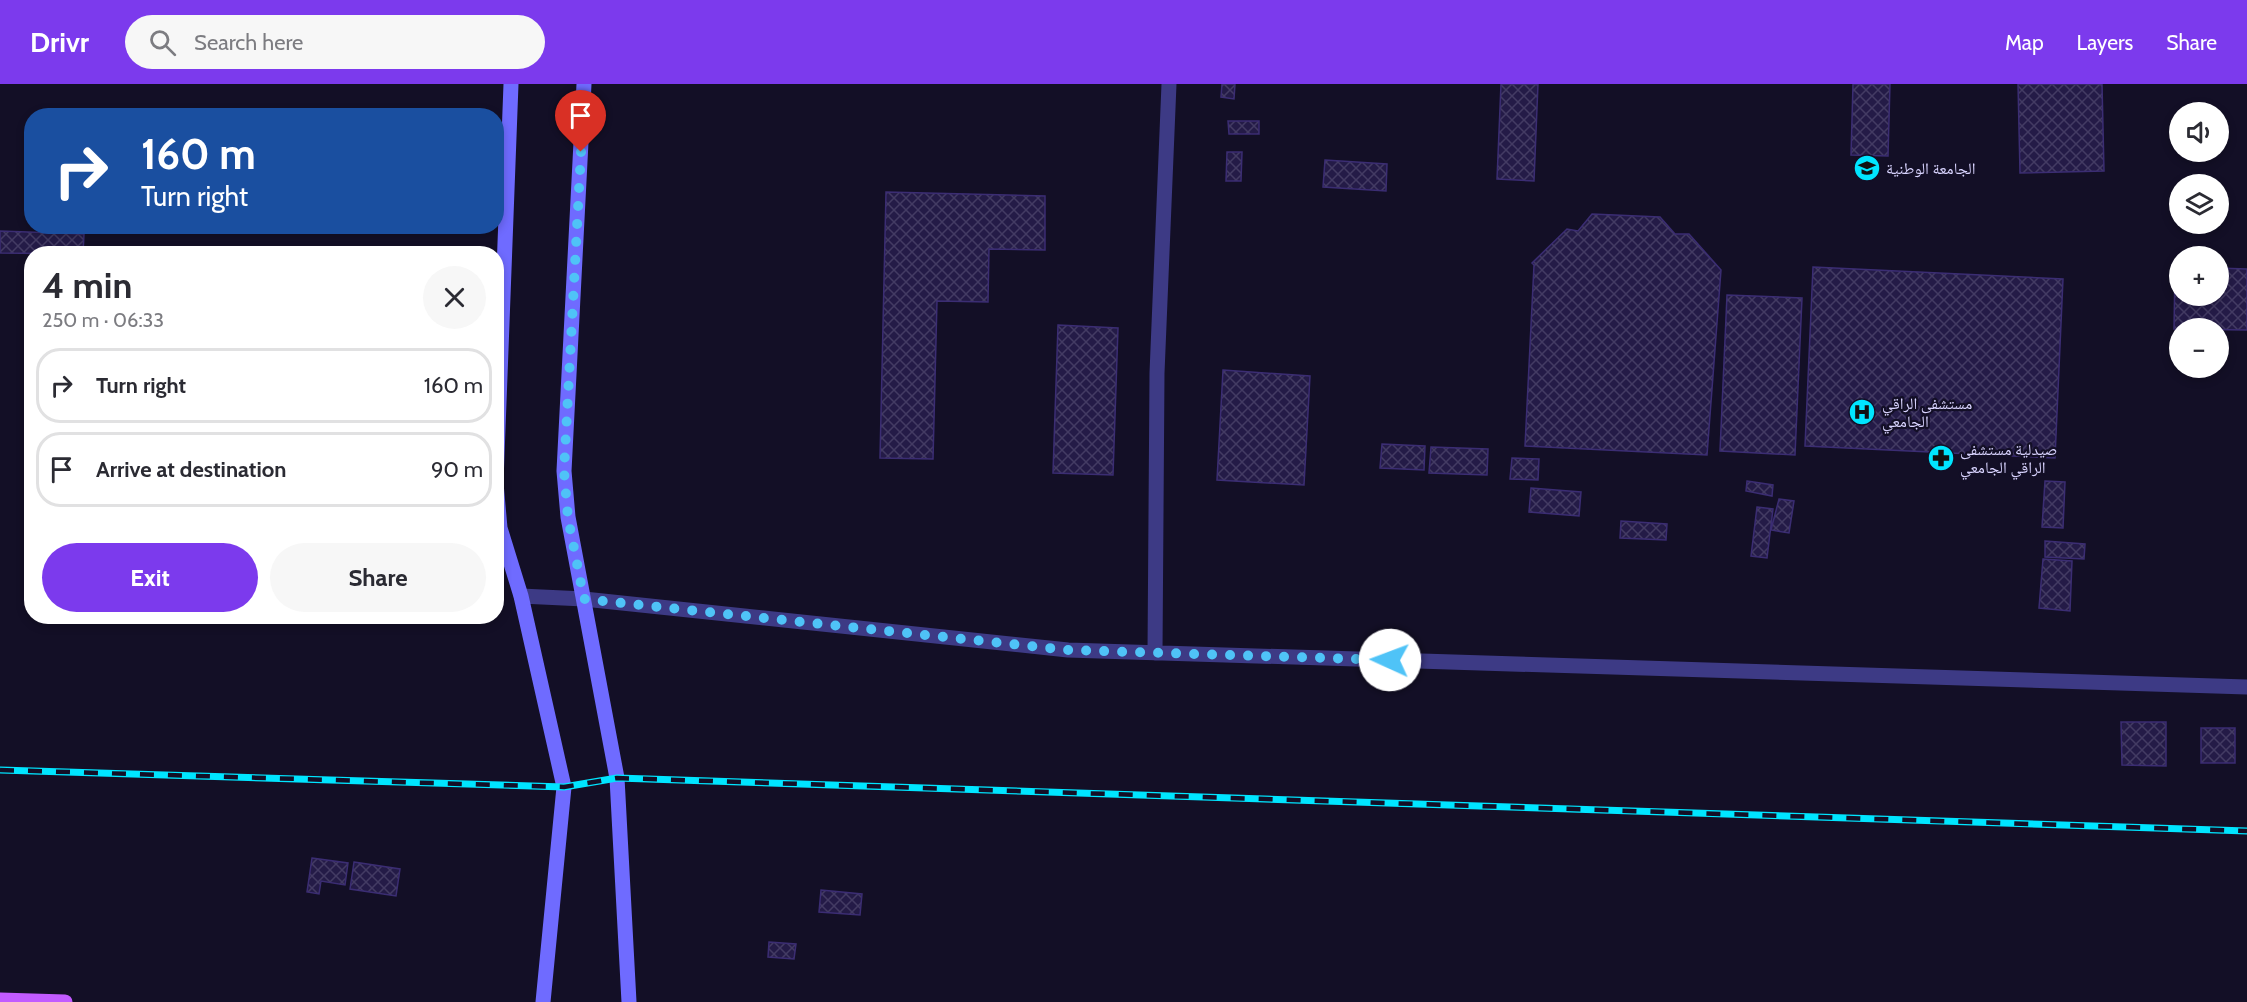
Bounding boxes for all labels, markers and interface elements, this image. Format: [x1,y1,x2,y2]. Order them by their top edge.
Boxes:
search box [125,15,545,69]
text: Drivr [30,25,89,59]
icon: search [146,26,179,59]
text: Search here [194,29,303,56]
text: Map [2005,30,2044,55]
text: Layers [2077,30,2133,55]
text: Share [2166,30,2217,55]
pin [555,90,606,152]
icon: arrive [564,99,597,132]
map controls [2169,102,2229,378]
button: sound [2169,102,2229,162]
text: 160 m [141,128,256,180]
icon: right [42,132,120,210]
school or university icon: الجامعة الوطنية [1852,153,1882,183]
place label: الجامعة الوطنية [1886,159,1976,178]
button: layers [2169,174,2229,234]
text: Turn right [141,180,248,213]
button: + [2169,246,2229,306]
text: 4 min [42,263,132,307]
button: close [423,266,486,329]
text: 250 m · 06:33 [42,308,164,332]
button: − [2169,318,2229,378]
icon: right [45,369,78,402]
text: Turn right [96,372,186,399]
text: 160 m [424,372,483,399]
place label: مستشفى الراقي الجامعي [1882,394,1972,434]
hospital icon: مستشفى الراقي الجامعي [1847,397,1877,427]
place label: صيدلية مستشفى الراقي الجامعي [1960,440,2057,480]
pharmacy icon: صيدلية مستشفى الراقي الجامعي [1926,443,1956,473]
icon: arrive [45,453,78,486]
text: Arrive at destination [96,456,286,483]
text: 90 m [431,456,483,483]
button: Exit [42,543,258,612]
button: Share [270,543,486,612]
position arrow [1358,628,1422,692]

